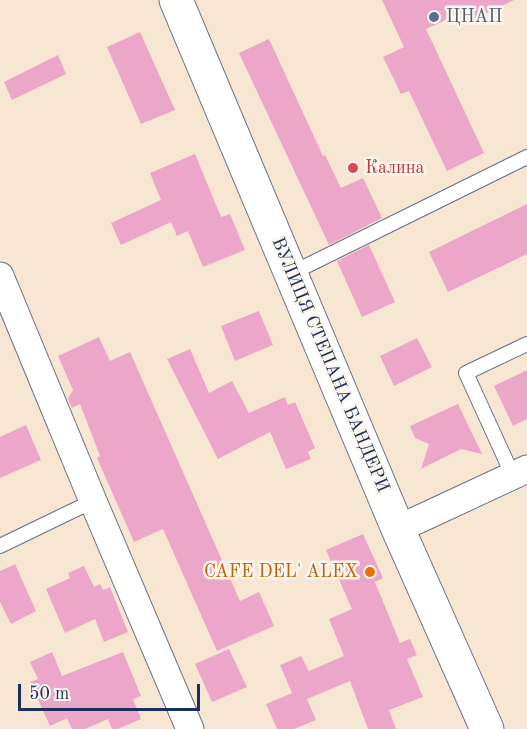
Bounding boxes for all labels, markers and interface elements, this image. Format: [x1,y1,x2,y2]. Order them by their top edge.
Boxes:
place label: ЦНАП [446,6,503,28]
marker: ЦНАП [427,10,441,24]
place label: Калина [365,157,425,179]
marker: Калина [346,161,360,175]
street label: ВУЛИЦЯ СТЕПАНА БАНДЕРИ [266,234,394,496]
place label: CAFE DEL' ALEX [204,561,358,583]
marker: CAFE DEL' ALEX [363,565,377,579]
scale bar [21,672,202,710]
text: 50 m [29,685,69,703]

